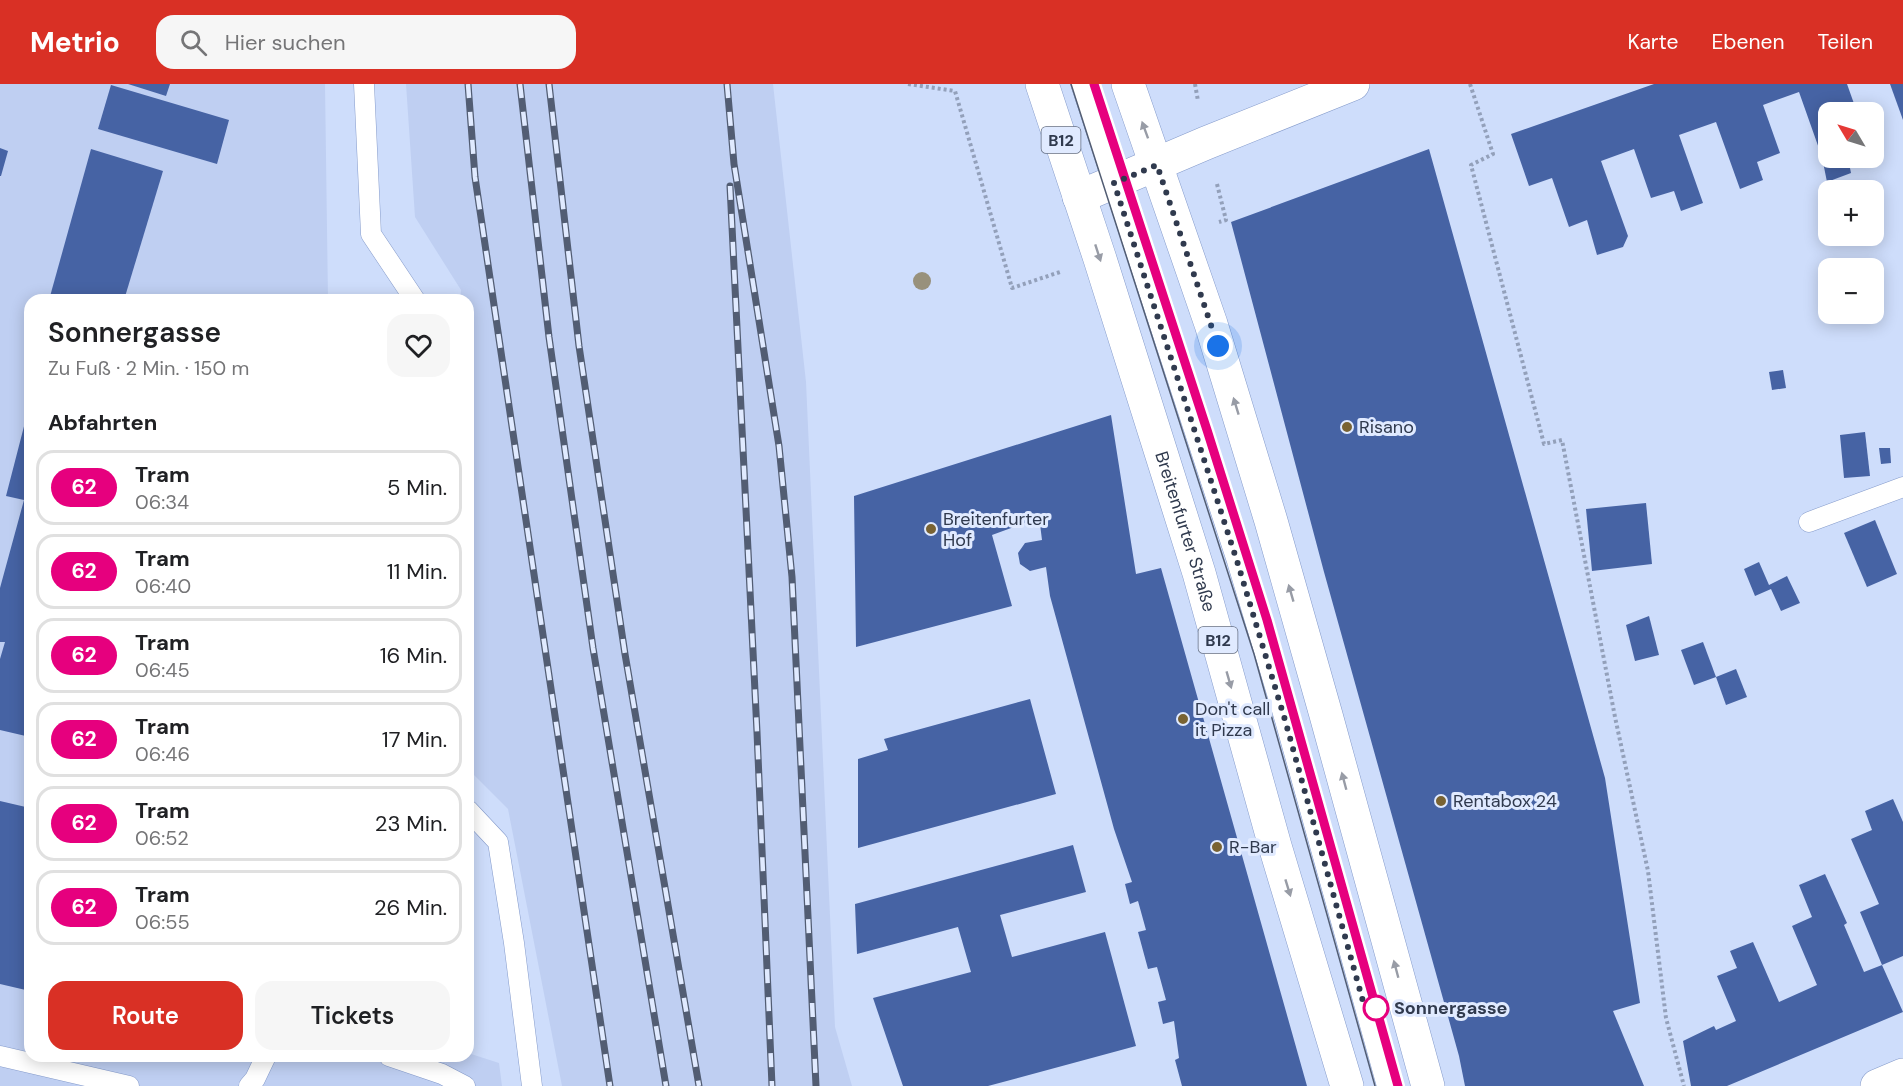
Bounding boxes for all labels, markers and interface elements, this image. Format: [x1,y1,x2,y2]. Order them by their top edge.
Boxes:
search box [156,15,576,69]
text: Metrio [30,24,120,61]
icon: search [177,26,210,59]
text: Hier suchen [225,28,346,57]
text: Karte [1628,28,1678,56]
text: Ebenen [1711,28,1784,56]
text: Teilen [1817,28,1873,56]
north arrow [1818,102,1884,168]
map controls [1818,102,1884,324]
one-way arrow [1139,121,1149,139]
road number: B12 [1042,127,1080,153]
button: + [1818,180,1884,246]
one-way arrow [1093,244,1103,262]
button: − [1818,258,1884,324]
text: Sonnergasse [48,314,221,351]
button: heart [387,314,450,377]
your location [1203,331,1233,361]
text: Zu Fuß · 2 Min. · 150 m [48,355,249,381]
one-way arrow [1231,397,1240,415]
text: Abfahrten [48,408,157,437]
place label: Risano [1359,415,1414,439]
marker: Risano [1340,420,1354,434]
street label: Breitenfurter Straße [1149,448,1221,614]
text: Tram [135,460,190,489]
text: 62 [71,473,97,501]
text: 5 Min. [387,473,447,502]
text: 06:34 [135,489,189,515]
place label: Breitenfurter Hof [943,507,1049,552]
marker: Breitenfurter Hof [924,522,938,536]
text: Tram [135,544,190,573]
text: 62 [71,557,97,585]
text: 11 Min. [387,557,447,586]
text: 06:40 [135,573,191,599]
one-way arrow [1286,584,1295,602]
road number: B12 [1198,627,1238,653]
text: Tram [135,628,190,657]
text: 62 [71,641,97,669]
text: 16 Min. [380,641,447,670]
text: 06:45 [135,657,190,683]
one-way arrow [1225,671,1234,689]
place label: Don't call it Pizza [1195,697,1270,742]
text: Tram [135,712,190,741]
marker: Don't call it Pizza [1176,712,1190,726]
text: 62 [71,725,97,753]
text: 17 Min. [382,725,447,754]
text: 06:46 [135,741,190,767]
one-way arrow [1339,772,1348,790]
place label: Rentabox 24 [1453,789,1557,813]
marker: Rentabox 24 [1434,794,1448,808]
text: Tram [135,796,190,825]
text: 62 [71,809,97,837]
text: 23 Min. [375,809,447,838]
text: 06:52 [135,825,189,851]
place label: R-Bar [1229,835,1277,859]
marker: R-Bar [1210,840,1224,854]
one-way arrow [1284,879,1293,897]
text: Tram [135,880,190,909]
text: 62 [71,893,97,921]
text: 26 Min. [374,893,447,922]
text: 06:55 [135,909,190,935]
one-way arrow [1390,960,1400,978]
button: Route [48,981,243,1050]
button: Tickets [255,981,450,1050]
marker: Sonnergasse [1363,995,1389,1021]
place label: Sonnergasse [1394,996,1507,1020]

